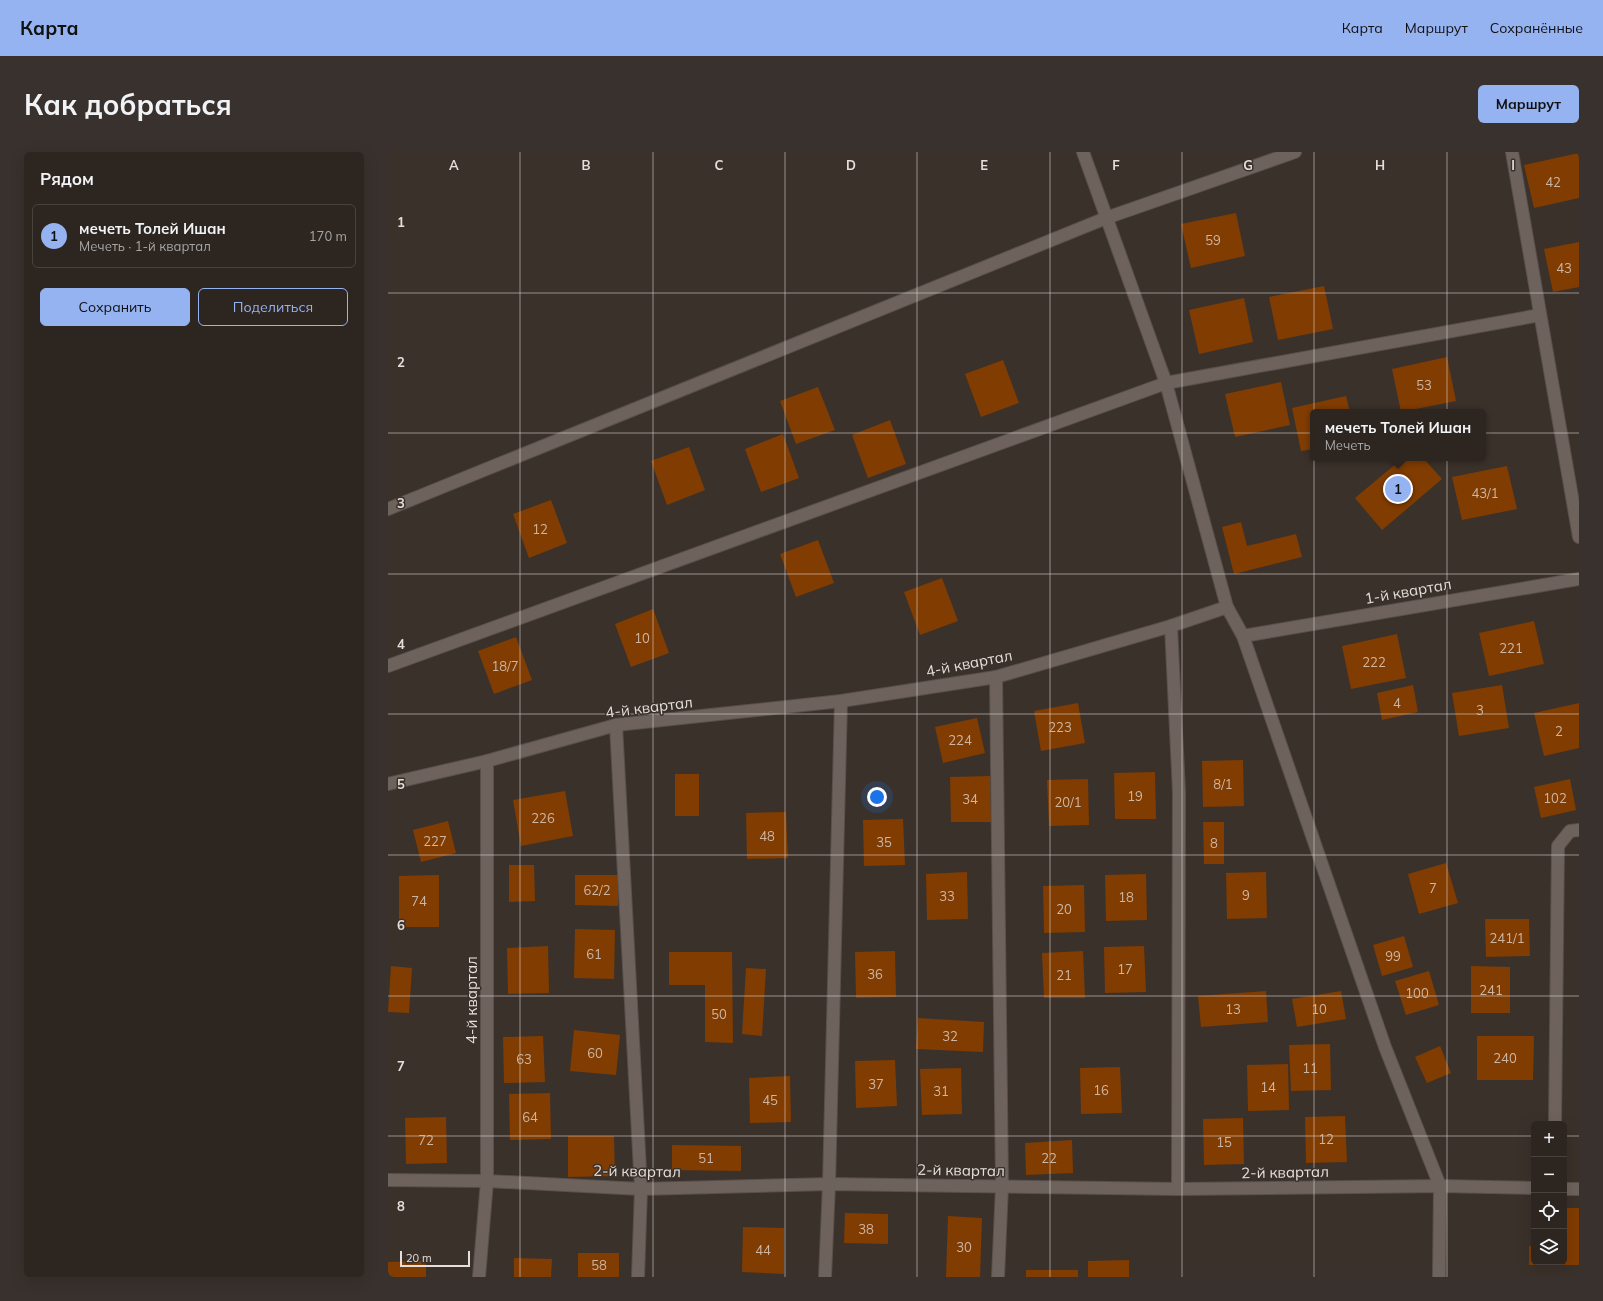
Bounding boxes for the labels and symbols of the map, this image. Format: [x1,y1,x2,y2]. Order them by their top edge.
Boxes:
text: A [449,157,459,173]
text: B [582,157,591,173]
text: C [715,157,724,173]
text: D [846,157,856,173]
text: E [980,157,988,173]
text: F [1112,157,1120,173]
text: G [1243,157,1253,173]
text: H [1375,157,1385,173]
text: I [1511,157,1515,173]
house number: 42 [1545,174,1561,190]
text: 1 [397,214,405,230]
house number: 59 [1205,232,1221,248]
house number: 43 [1556,260,1572,276]
text: 2 [397,354,405,370]
house number: 53 [1416,377,1432,393]
pin: 1 [1385,474,1411,504]
house number: 43/1 [1471,485,1499,501]
text: 3 [397,495,405,511]
house number: 12 [532,521,548,537]
street label: 1-й квартал [1363,574,1453,608]
house number: 10 [634,630,650,646]
text: 4 [397,636,405,652]
house number: 221 [1499,640,1523,656]
street label: 4-й квартал [924,645,1014,681]
house number: 222 [1362,654,1386,670]
house number: 18/7 [491,658,519,674]
street label: 4-й квартал [604,692,694,722]
house number: 4 [1393,695,1401,711]
house number: 3 [1476,702,1484,718]
house number: 223 [1048,719,1072,735]
house number: 2 [1555,723,1563,739]
house number: 224 [948,732,972,748]
text: 5 [397,776,405,792]
house number: 8/1 [1213,776,1233,792]
your location [867,787,887,807]
house number: 19 [1127,788,1143,804]
house number: 102 [1543,790,1567,806]
house number: 34 [962,791,978,807]
house number: 20/1 [1054,794,1082,810]
house number: 226 [531,810,555,826]
house number: 48 [759,828,775,844]
house number: 227 [423,833,447,849]
house number: 35 [876,834,892,850]
house number: 8 [1210,835,1218,851]
house number: 7 [1429,880,1437,896]
house number: 62/2 [583,882,611,898]
house number: 9 [1242,887,1250,903]
house number: 33 [939,888,955,904]
house number: 18 [1118,889,1134,905]
house number: 74 [411,893,427,909]
house number: 20 [1056,901,1072,917]
text: 6 [397,917,405,933]
house number: 241/1 [1490,930,1524,946]
house number: 61 [586,946,602,962]
house number: 99 [1385,948,1401,964]
street label: 4-й квартал [462,956,481,1044]
house number: 17 [1117,961,1133,977]
house number: 36 [867,966,883,982]
house number: 21 [1056,967,1072,983]
house number: 241 [1479,982,1503,998]
house number: 100 [1405,985,1429,1001]
house number: 13 [1225,1001,1241,1017]
house number: 10 [1311,1001,1327,1017]
house number: 50 [711,1006,727,1022]
house number: 32 [942,1028,958,1044]
house number: 60 [587,1045,603,1061]
house number: 240 [1493,1050,1517,1066]
house number: 63 [516,1051,532,1067]
text: 7 [397,1058,405,1074]
house number: 11 [1302,1060,1318,1076]
house number: 37 [868,1076,884,1092]
house number: 14 [1260,1079,1276,1095]
house number: 16 [1093,1082,1109,1098]
house number: 31 [933,1083,949,1099]
house number: 45 [762,1092,778,1108]
house number: 64 [522,1109,538,1125]
house number: 12 [1318,1131,1334,1147]
house number: 72 [418,1132,434,1148]
house number: 15 [1216,1134,1232,1150]
house number: 51 [698,1150,714,1166]
house number: 22 [1041,1150,1057,1166]
street label: 2-й квартал [917,1160,1005,1180]
street label: 2-й квартал [593,1161,681,1181]
street label: 2-й квартал [1241,1162,1329,1182]
text: 8 [397,1198,405,1214]
house number: 38 [858,1221,874,1237]
house number: 30 [956,1239,972,1255]
house number: 44 [755,1242,771,1258]
scale bar [400,1249,470,1268]
house number: 58 [591,1257,607,1273]

